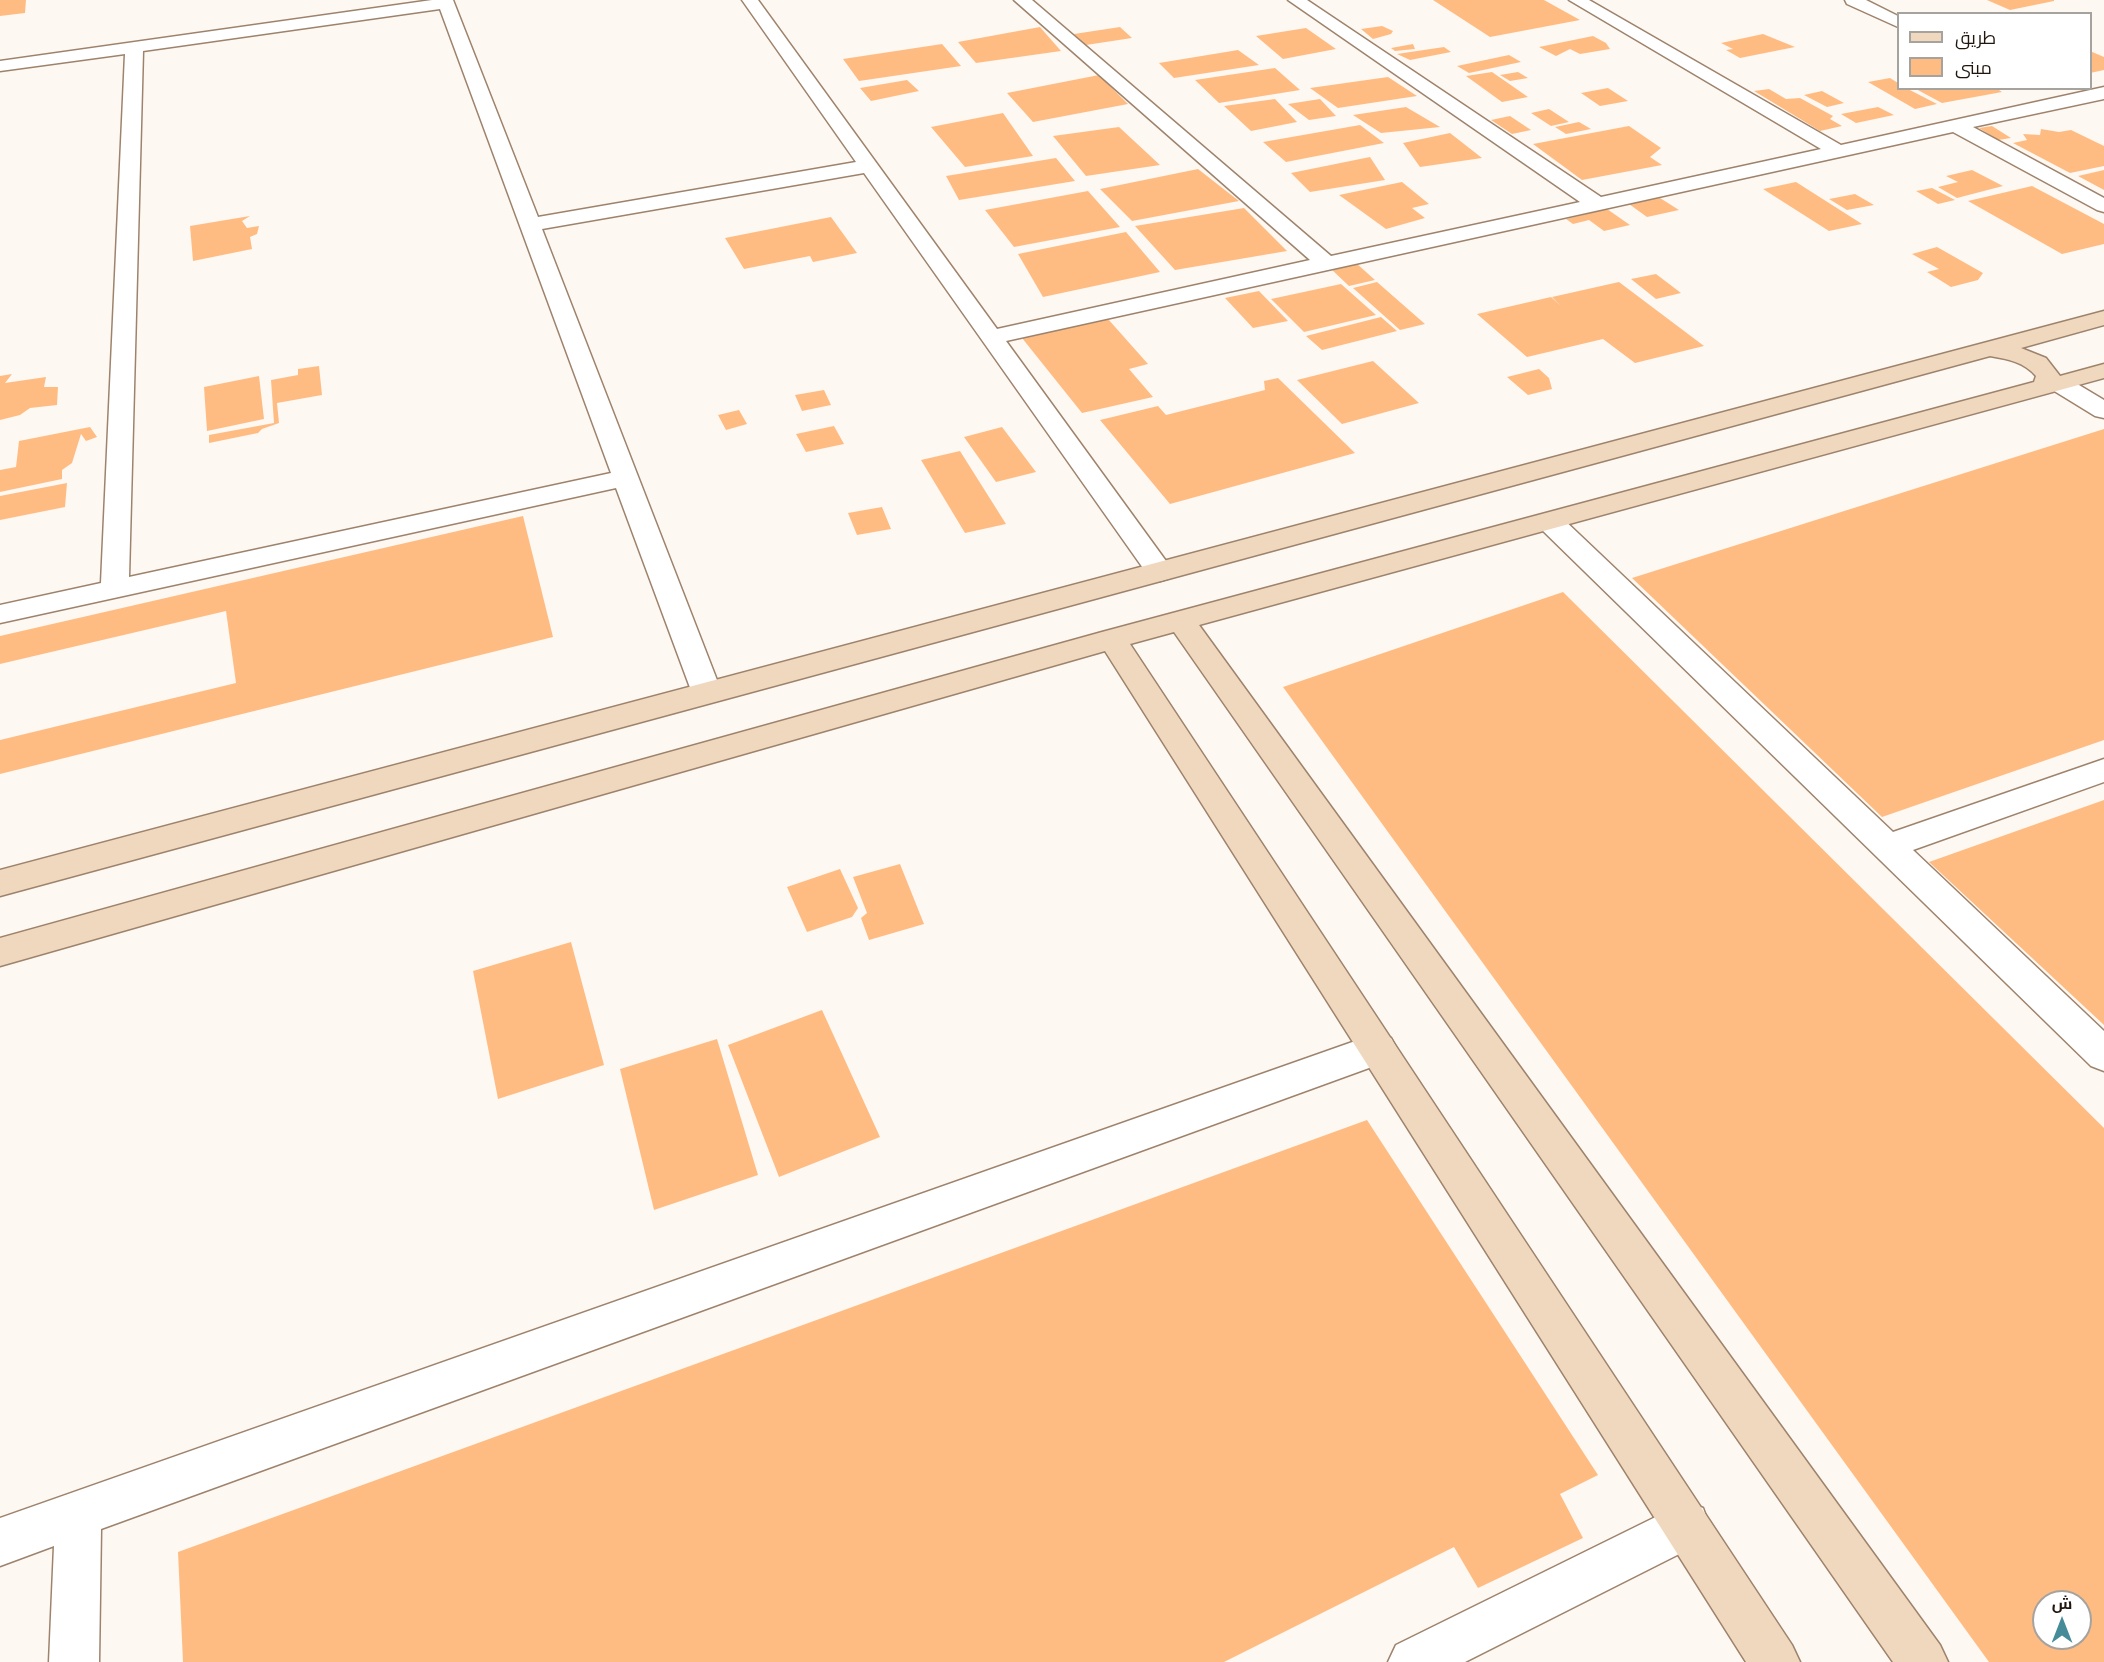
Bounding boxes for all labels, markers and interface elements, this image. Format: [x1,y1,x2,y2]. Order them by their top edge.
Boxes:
legend [1897,12,2092,90]
text: طريق [1955,27,1996,48]
text: مبنى [1955,57,1992,78]
north arrow [2032,1590,2092,1650]
text: ش [2052,1594,2072,1613]

